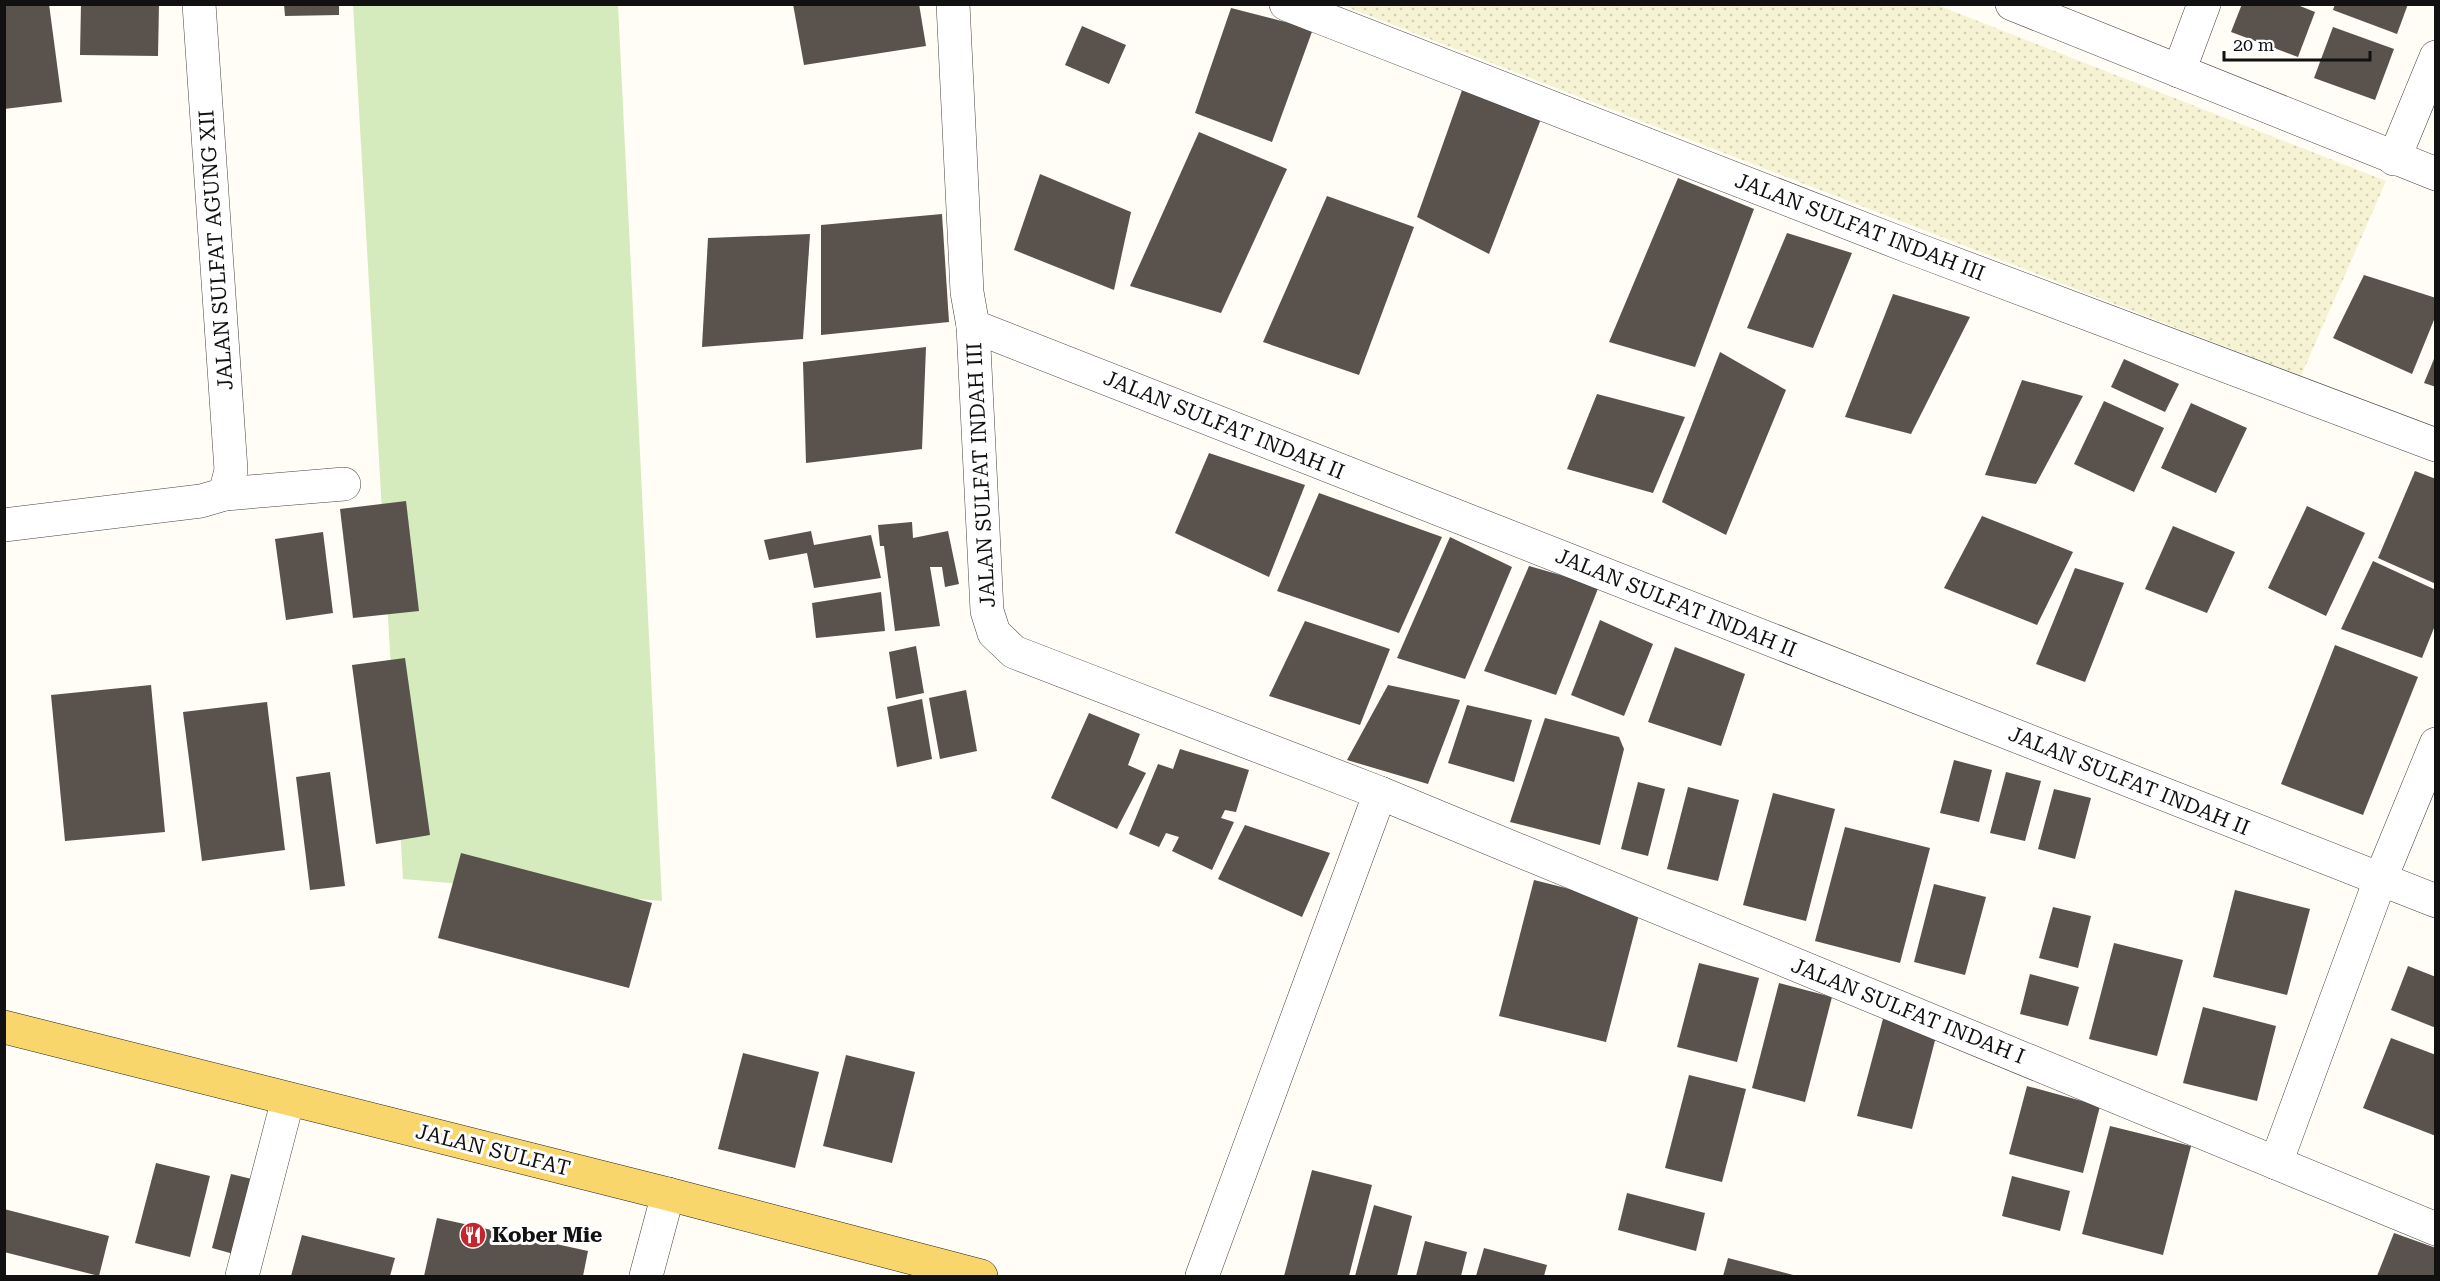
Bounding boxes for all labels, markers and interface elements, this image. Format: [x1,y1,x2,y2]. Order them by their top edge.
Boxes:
scale bar [2224,24,2370,62]
text: 20 m [2233,34,2274,55]
street label: JALAN SULFAT AGUNG XII [194,109,238,391]
street label: JALAN SULFAT INDAH III [1732,168,1988,286]
street label: JALAN SULFAT INDAH III [962,342,1000,608]
street label: JALAN SULFAT INDAH II [1100,366,1348,484]
street label: JALAN SULFAT INDAH II [1552,544,1800,662]
street label: JALAN SULFAT INDAH II [2005,722,2253,840]
street label: JALAN SULFAT INDAH I [1788,953,2028,1069]
street label: JALAN SULFAT [413,1119,573,1181]
restaurant icon: Kober Mie [458,1220,488,1250]
place label: Kober Mie [492,1223,602,1247]

